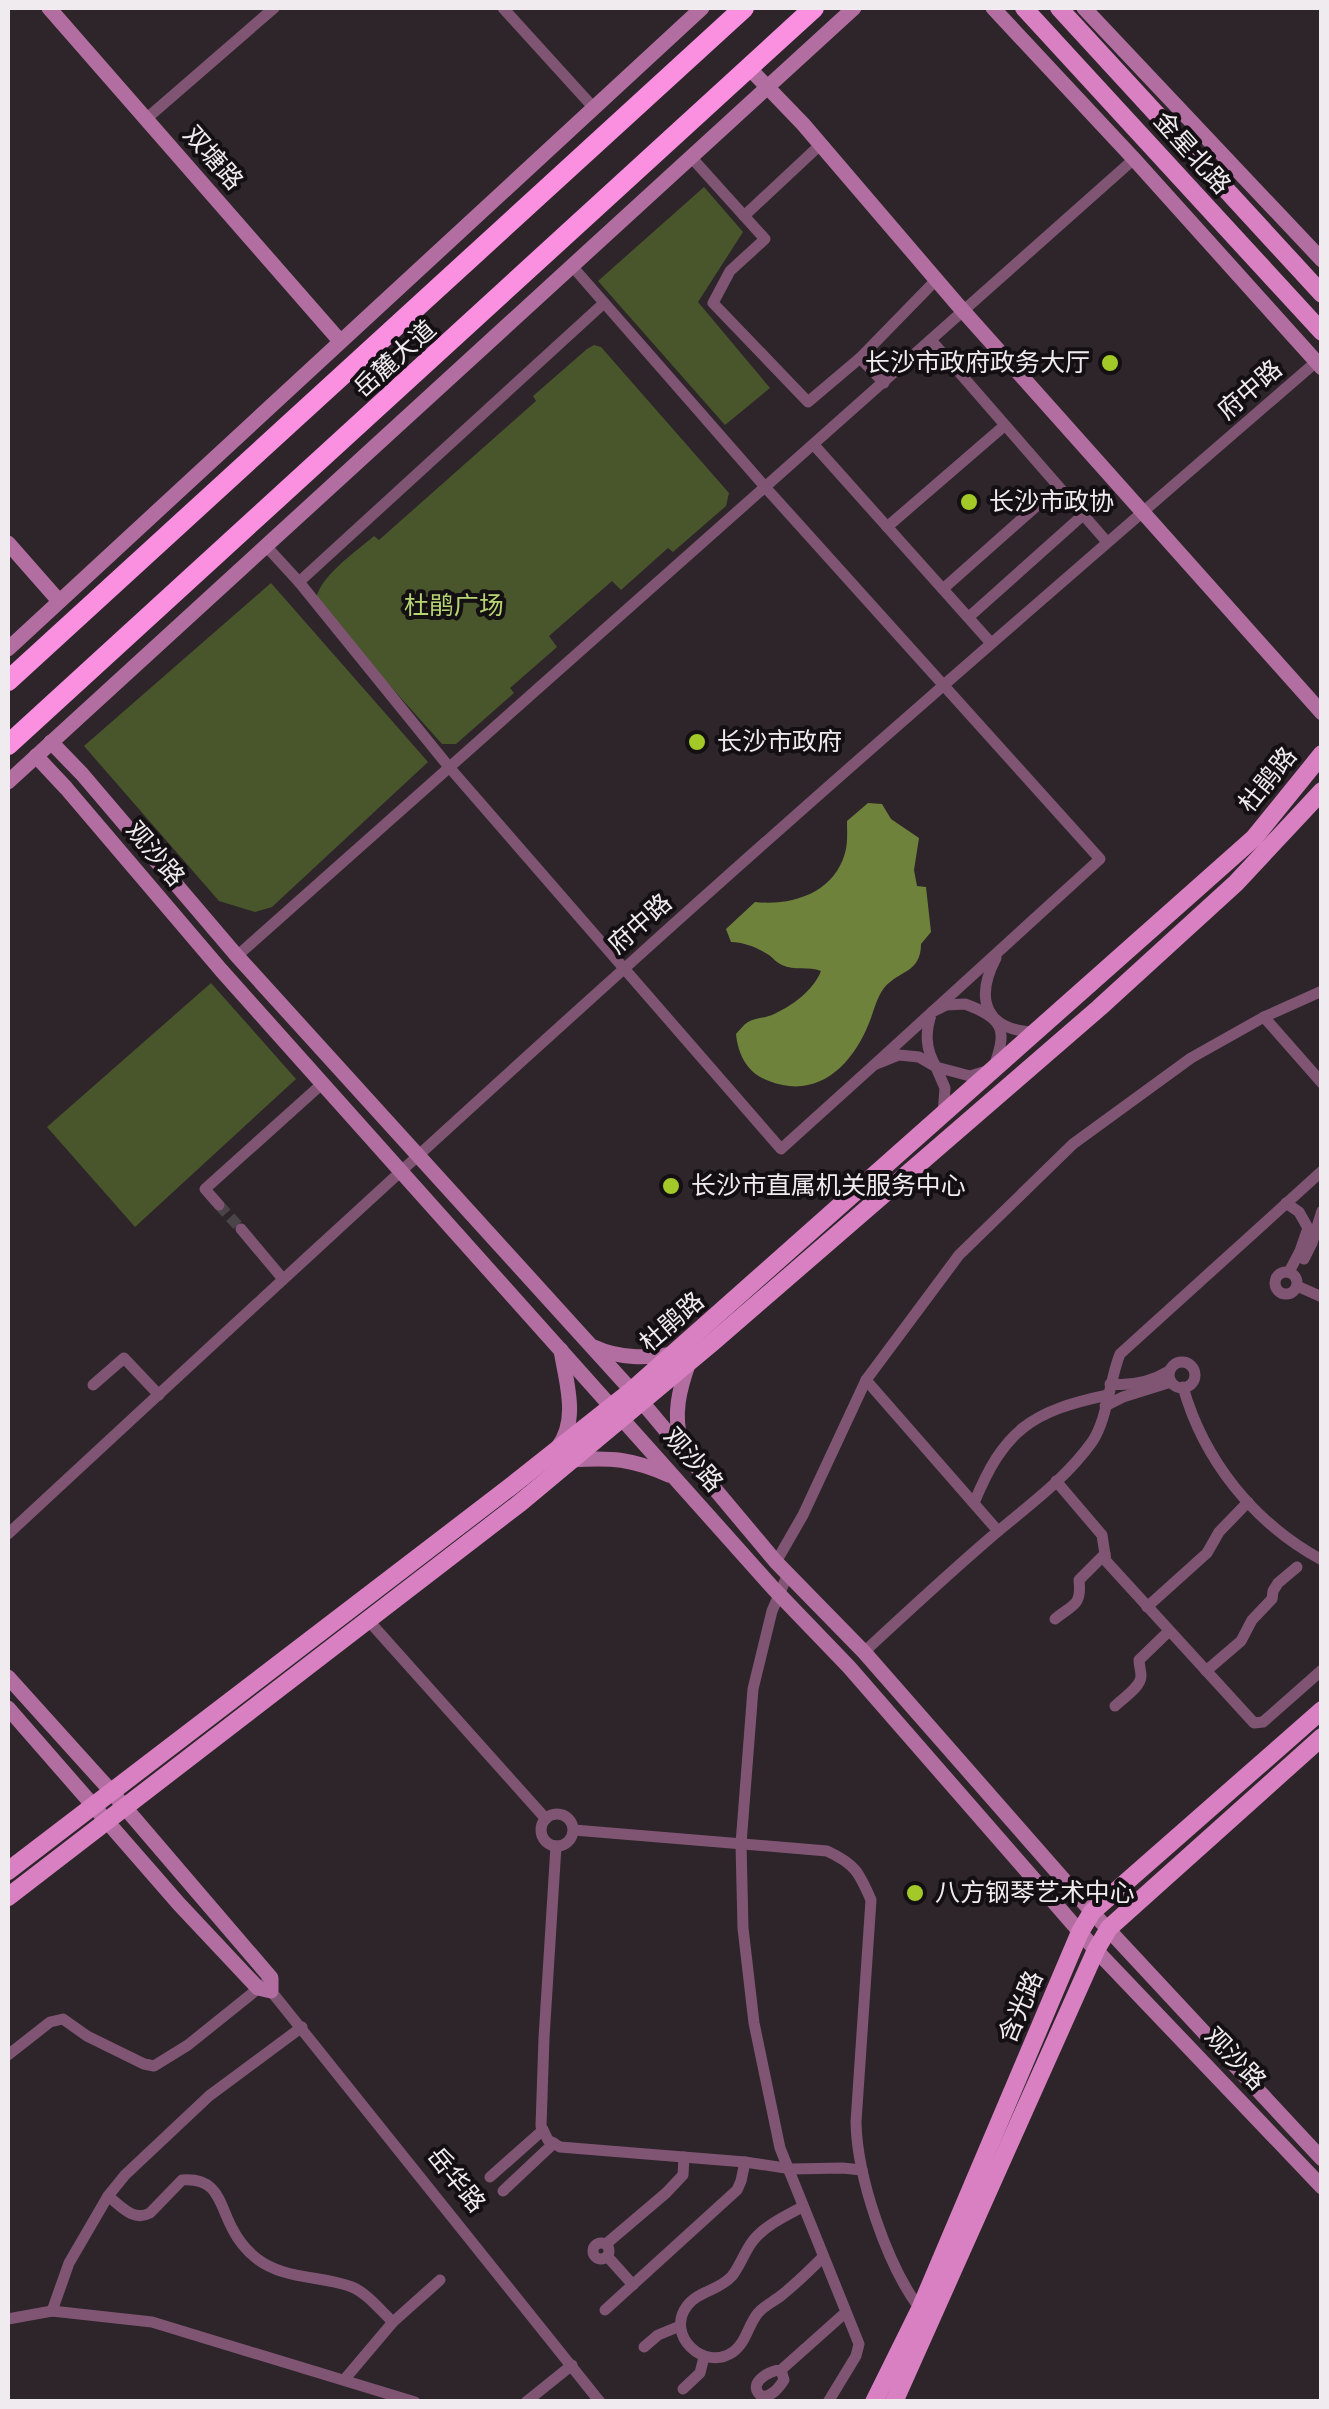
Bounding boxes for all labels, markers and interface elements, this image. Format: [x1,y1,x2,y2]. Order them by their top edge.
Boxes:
street label: 金星北路 [1147,106,1237,200]
street label: 双塘路 [177,120,249,196]
street label: 岳麓大道 [348,314,442,404]
place label: 长沙市政府政务大厅 [865,348,1090,378]
marker: 长沙市政府政务大厅 [1099,352,1121,374]
street label: 府中路 [1212,354,1288,426]
place label: 长沙市政协 [989,487,1114,517]
marker: 长沙市政协 [958,491,980,513]
park label: 杜鹃广场 [404,591,504,621]
place label: 长沙市政府 [717,727,842,757]
marker: 长沙市政府 [686,731,708,753]
street label: 杜鹃路 [1233,741,1303,819]
street label: 观沙路 [119,816,191,892]
street label: 府中路 [602,888,678,960]
place label: 长沙市直属机关服务中心 [691,1171,966,1201]
marker: 长沙市直属机关服务中心 [660,1175,682,1197]
street label: 杜鹃路 [634,1286,710,1358]
street label: 观沙路 [657,1422,729,1498]
place label: 八方钢琴艺术中心 [935,1878,1135,1908]
marker: 八方钢琴艺术中心 [904,1882,926,1904]
street label: 含光路 [993,1967,1049,2047]
street label: 观沙路 [1198,2022,1272,2096]
street label: 岳华路 [421,2141,491,2219]

